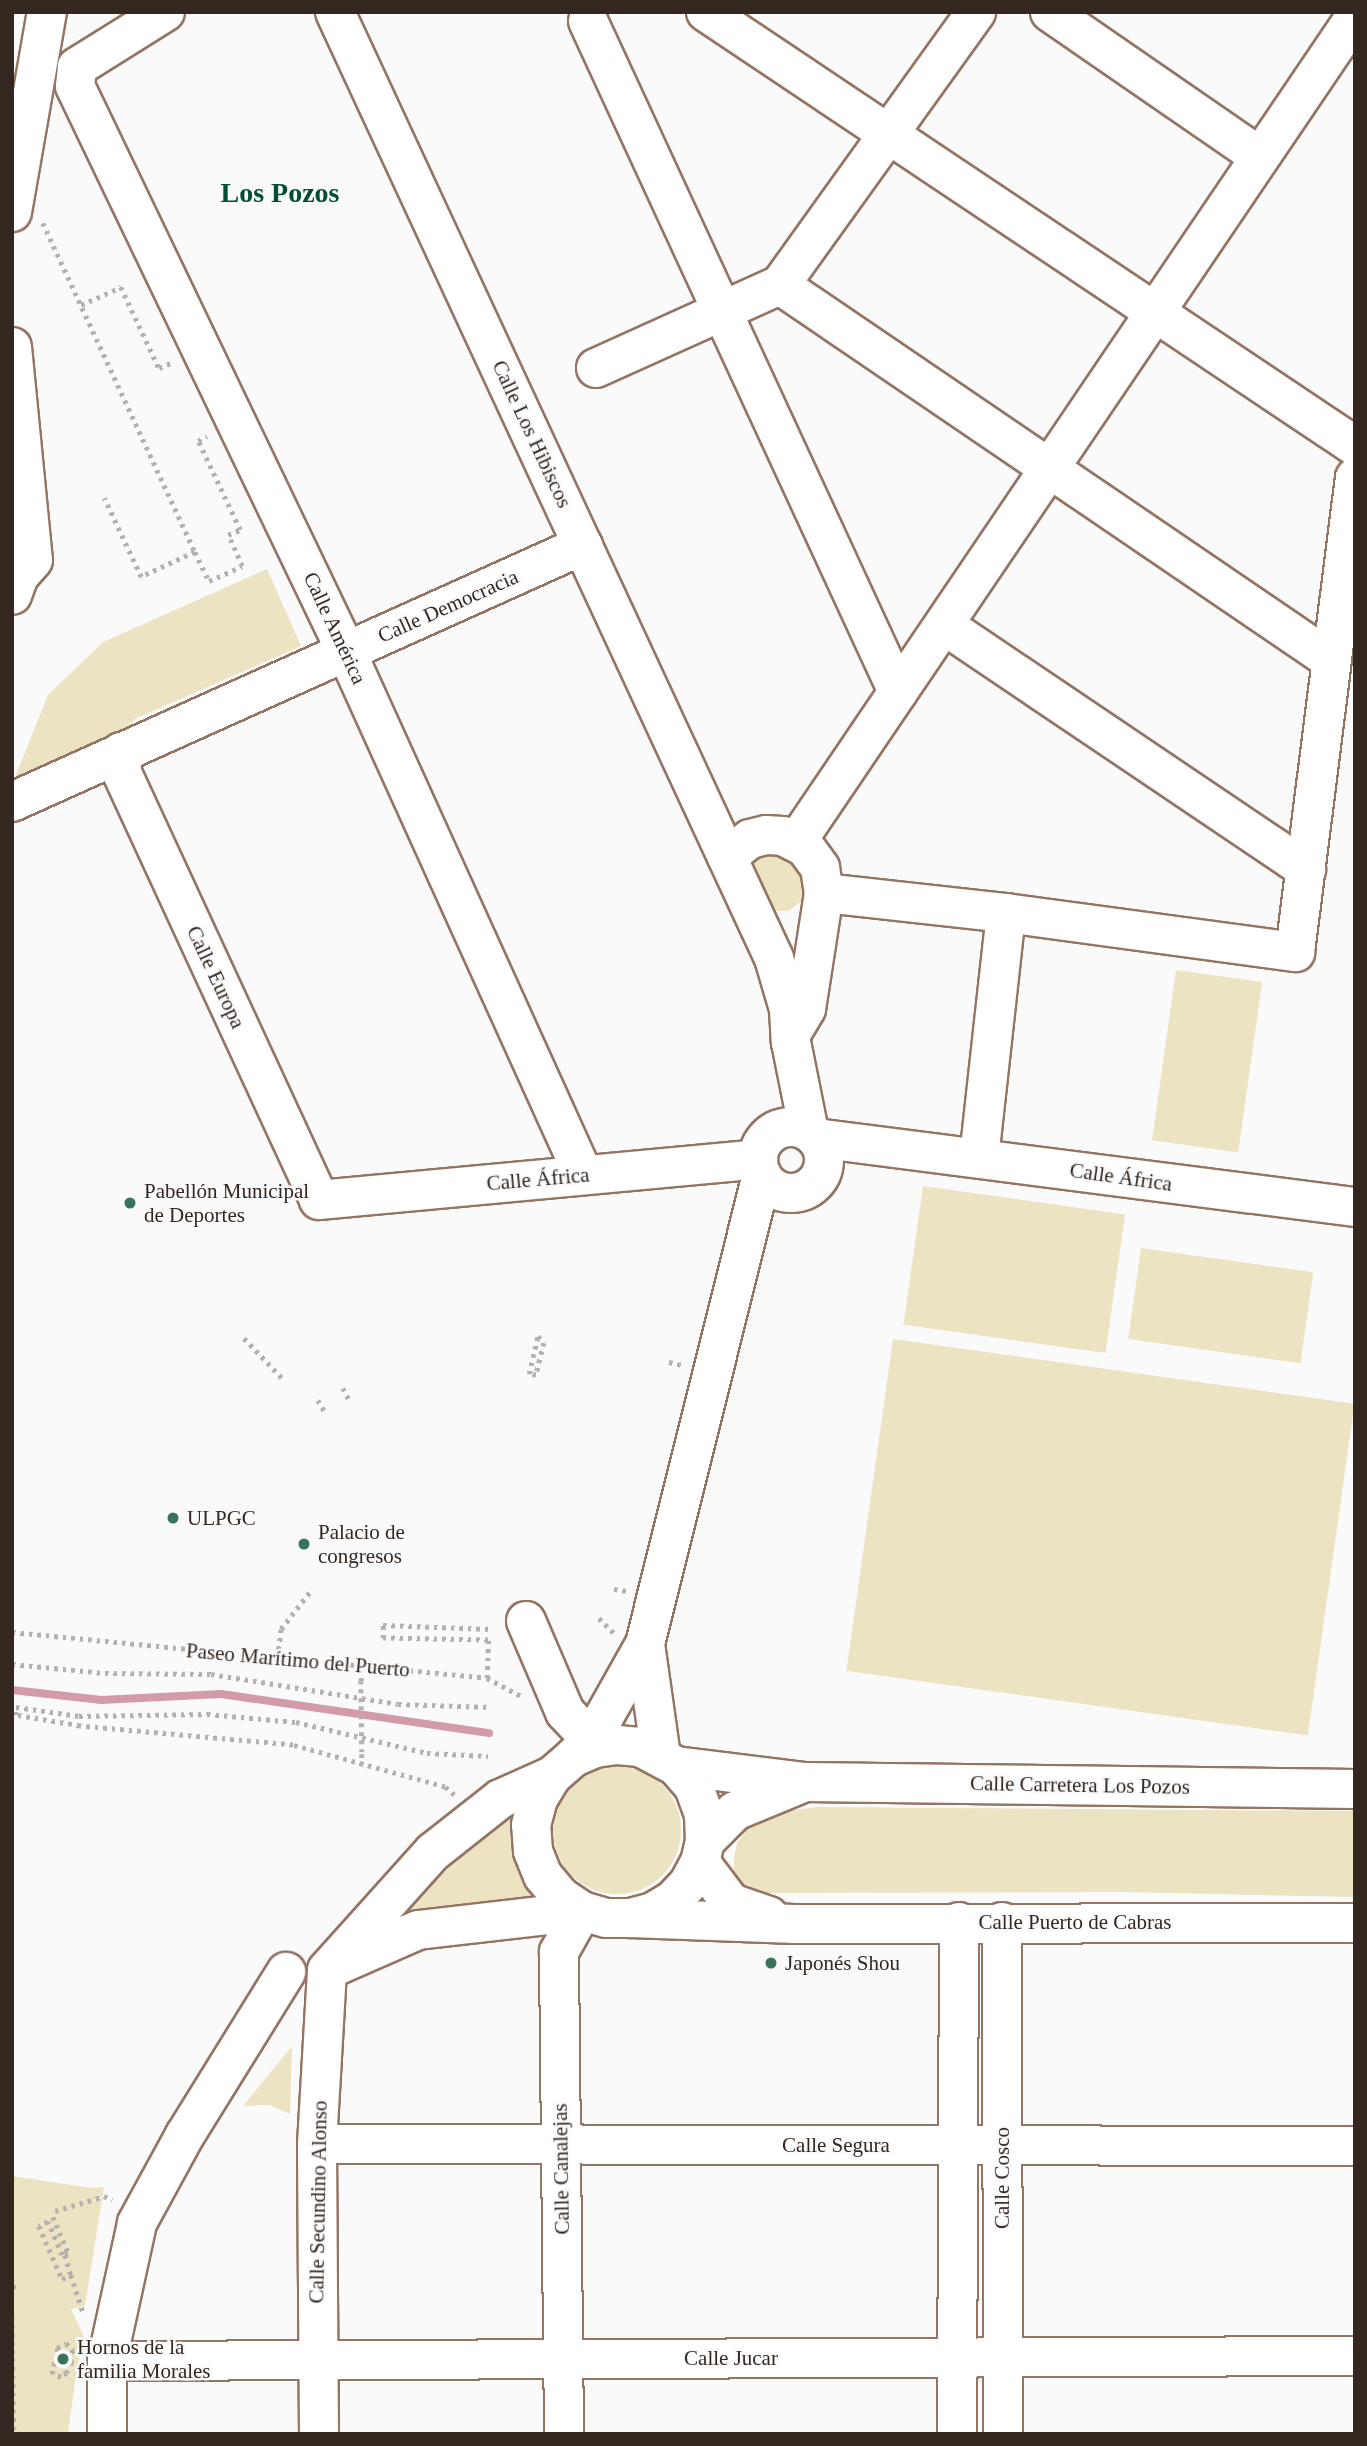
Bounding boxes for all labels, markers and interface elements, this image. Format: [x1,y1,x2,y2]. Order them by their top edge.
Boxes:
district label: Los Pozos [220,176,340,210]
street label: Calle Los Hibiscos [487,356,577,512]
street label: Calle Democracia [374,564,522,648]
street label: Calle América [298,567,372,689]
street label: Calle Europa [181,922,251,1032]
street label: Calle África [1068,1157,1174,1197]
street label: Calle África [486,1162,590,1196]
place label: Pabellón Municipal de Deportes [144,1178,309,1228]
marker: Pabellón Municipal de Deportes [122,1195,138,1211]
place label: ULPGC [187,1505,256,1531]
marker: ULPGC [165,1510,181,1526]
place label: Palacio de congresos [318,1519,405,1569]
marker: Palacio de congresos [296,1536,312,1552]
street label: Paseo Marítimo del Puerto [185,1638,411,1682]
street label: Calle Carretera Los Pozos [970,1770,1190,1800]
street label: Calle Puerto de Cabras [978,1909,1172,1935]
place label: Japonés Shou [785,1950,900,1976]
marker: Japonés Shou [763,1955,779,1971]
street label: Calle Secundino Alonso [304,2100,332,2304]
street label: Calle Canalejas [547,2103,575,2235]
street label: Calle Cosco [989,2127,1015,2229]
street label: Calle Segura [782,2132,890,2158]
place label: Hornos de la familia Morales [77,2334,211,2384]
street label: Calle Jucar [684,2345,778,2371]
marker: Hornos de la familia Morales [55,2351,71,2367]

